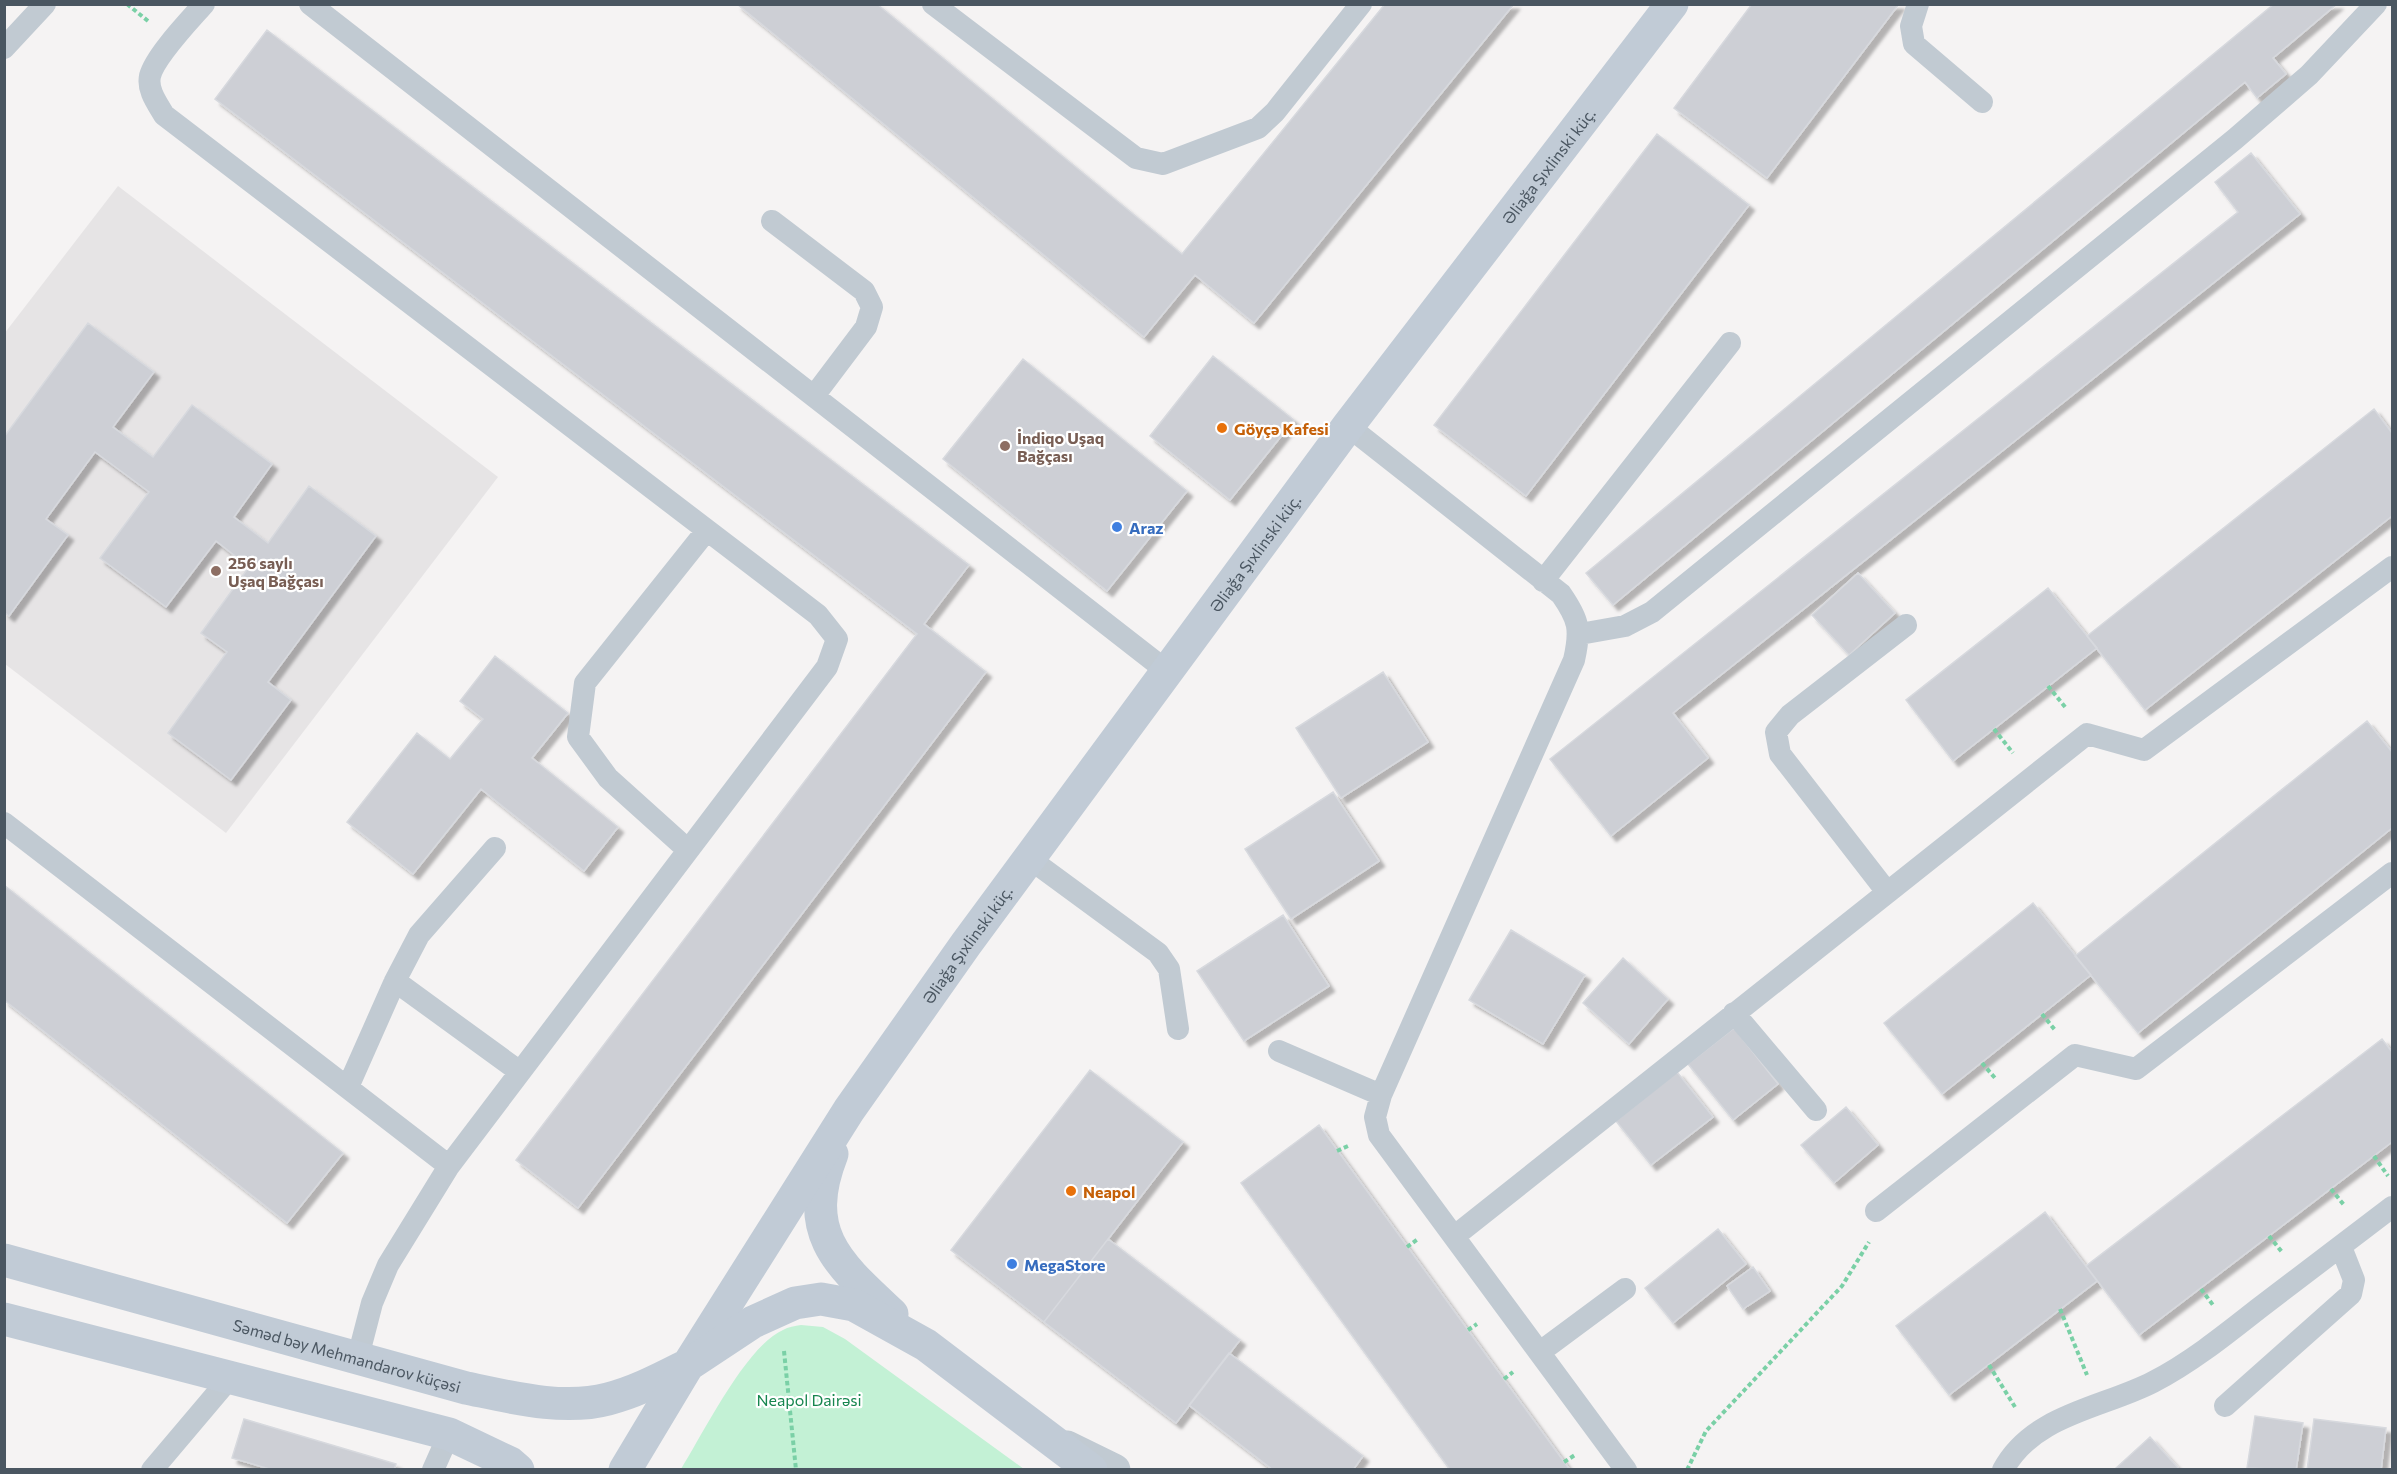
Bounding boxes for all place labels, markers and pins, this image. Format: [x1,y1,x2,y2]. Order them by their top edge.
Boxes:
place label: Göyçə Kafesi [1234,419,1329,438]
marker: Göyçə Kafesi [1215,421,1229,435]
place label: İndiqo Uşaq Bağçası [1017,428,1104,465]
marker: İndiqo Uşaq Bağçası [998,439,1012,453]
place label: Araz [1129,518,1164,537]
marker: Araz [1110,520,1124,534]
place label: 256 saylı Uşaq Bağçası [228,553,324,590]
marker: 256 saylı Uşaq Bağçası [209,564,223,578]
place label: Neapol [1083,1182,1135,1201]
marker: Neapol [1064,1184,1078,1198]
place label: MegaStore [1024,1255,1105,1274]
marker: MegaStore [1005,1257,1019,1271]

